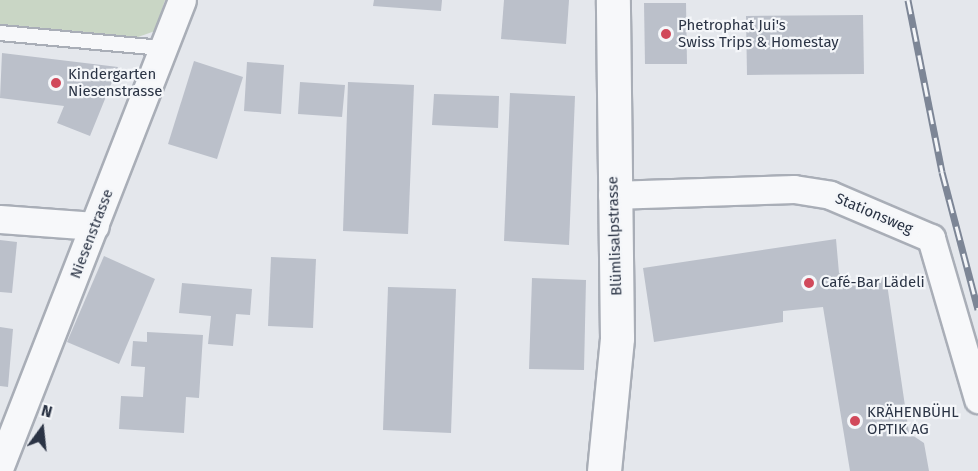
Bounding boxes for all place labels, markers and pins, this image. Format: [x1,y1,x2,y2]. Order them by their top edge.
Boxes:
place label: Phetrophat Jui's Swiss Trips & Homestay [678,16,839,51]
marker: Phetrophat Jui's Swiss Trips & Homestay [659,27,673,41]
place label: Kindergarten Niesenstrasse [68,65,162,100]
marker: Kindergarten Niesenstrasse [49,76,63,90]
place label: Café-Bar Lädeli [821,274,925,292]
marker: Café-Bar Lädeli [802,276,816,290]
place label: KRÄHENBÜHL OPTIK AG [867,403,959,438]
marker: KRÄHENBÜHL OPTIK AG [848,414,862,428]

